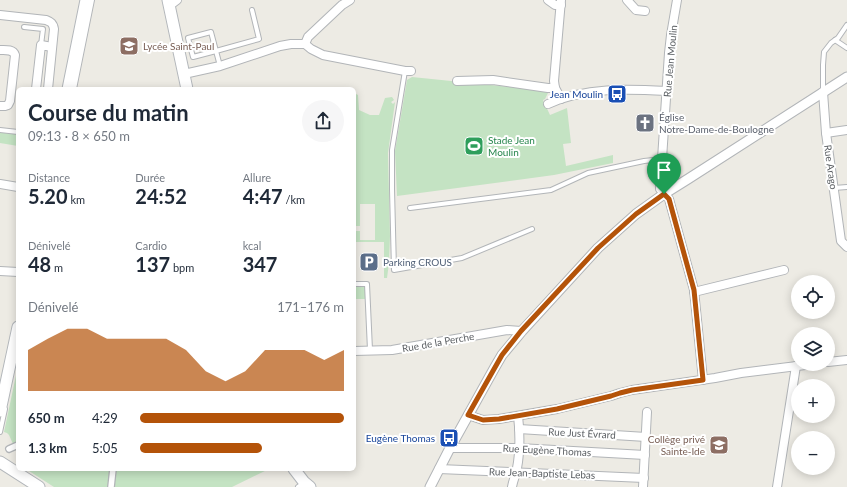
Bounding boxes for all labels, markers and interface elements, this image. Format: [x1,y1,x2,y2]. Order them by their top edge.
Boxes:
street label: Rue Jean Moulin [661,24,679,98]
school or university icon: Lycée Saint-Paul [118,35,140,57]
place label: Lycée Saint-Paul [143,40,214,52]
bus stop icon: Jean Moulin [606,83,628,105]
place label: Jean Moulin [550,88,603,100]
text: Course du matin [28,99,189,126]
button: share [302,100,344,142]
place label: Église Notre-Dame-de-Boulogne [659,111,774,135]
church icon: Église Notre-Dame-de-Boulogne [634,112,656,134]
text: 09:13 · 8 × 650 m [28,128,130,144]
place label: Stade Jean Moulin [488,134,535,158]
sports icon: Stade Jean Moulin [463,135,485,157]
street label: Rue Arago [822,144,840,191]
pin [647,153,681,194]
icon: arrive [653,159,675,181]
text: Distance [28,171,70,184]
text: Durée [135,171,165,184]
text: Allure [243,171,271,184]
text: 5.20 [28,184,68,208]
text: 24:52 [135,184,187,208]
text: 4:47 [243,184,283,208]
text: km [68,193,85,206]
text: /km [283,193,305,206]
text: Dénivelé [28,239,71,252]
text: Cardio [135,239,167,252]
text: kcal [243,239,261,252]
parking icon: Parking CROUS [358,251,380,273]
text: 48 [28,252,51,276]
text: 137 [135,252,170,276]
text: 347 [243,252,277,276]
place label: Parking CROUS [383,256,452,268]
text: m [51,261,63,274]
text: bpm [170,261,194,274]
map controls [791,275,835,475]
button: locate [791,275,835,319]
text: Dénivelé [28,299,78,315]
text: 171–176 m [277,299,344,315]
button: layers [791,327,835,371]
street label: Rue de la Perche [401,330,475,354]
button: + [791,379,835,423]
text: 650 m [28,410,65,426]
text: 4:29 [92,410,118,426]
street label: Rue Just Évrard [548,425,616,441]
bus stop icon: Eugène Thomas [438,427,460,449]
button: − [791,431,835,475]
place label: Eugène Thomas [366,432,435,444]
place label: Collège privé Sainte-Ide [648,433,705,457]
school or university icon: Collège privé Sainte-Ide [708,434,730,456]
text: 1.3 km [28,440,67,456]
text: 5:05 [92,440,118,456]
street label: Rue Eugène Thomas [502,442,592,458]
street label: Rue Jean-Baptiste Lebas [489,465,595,481]

